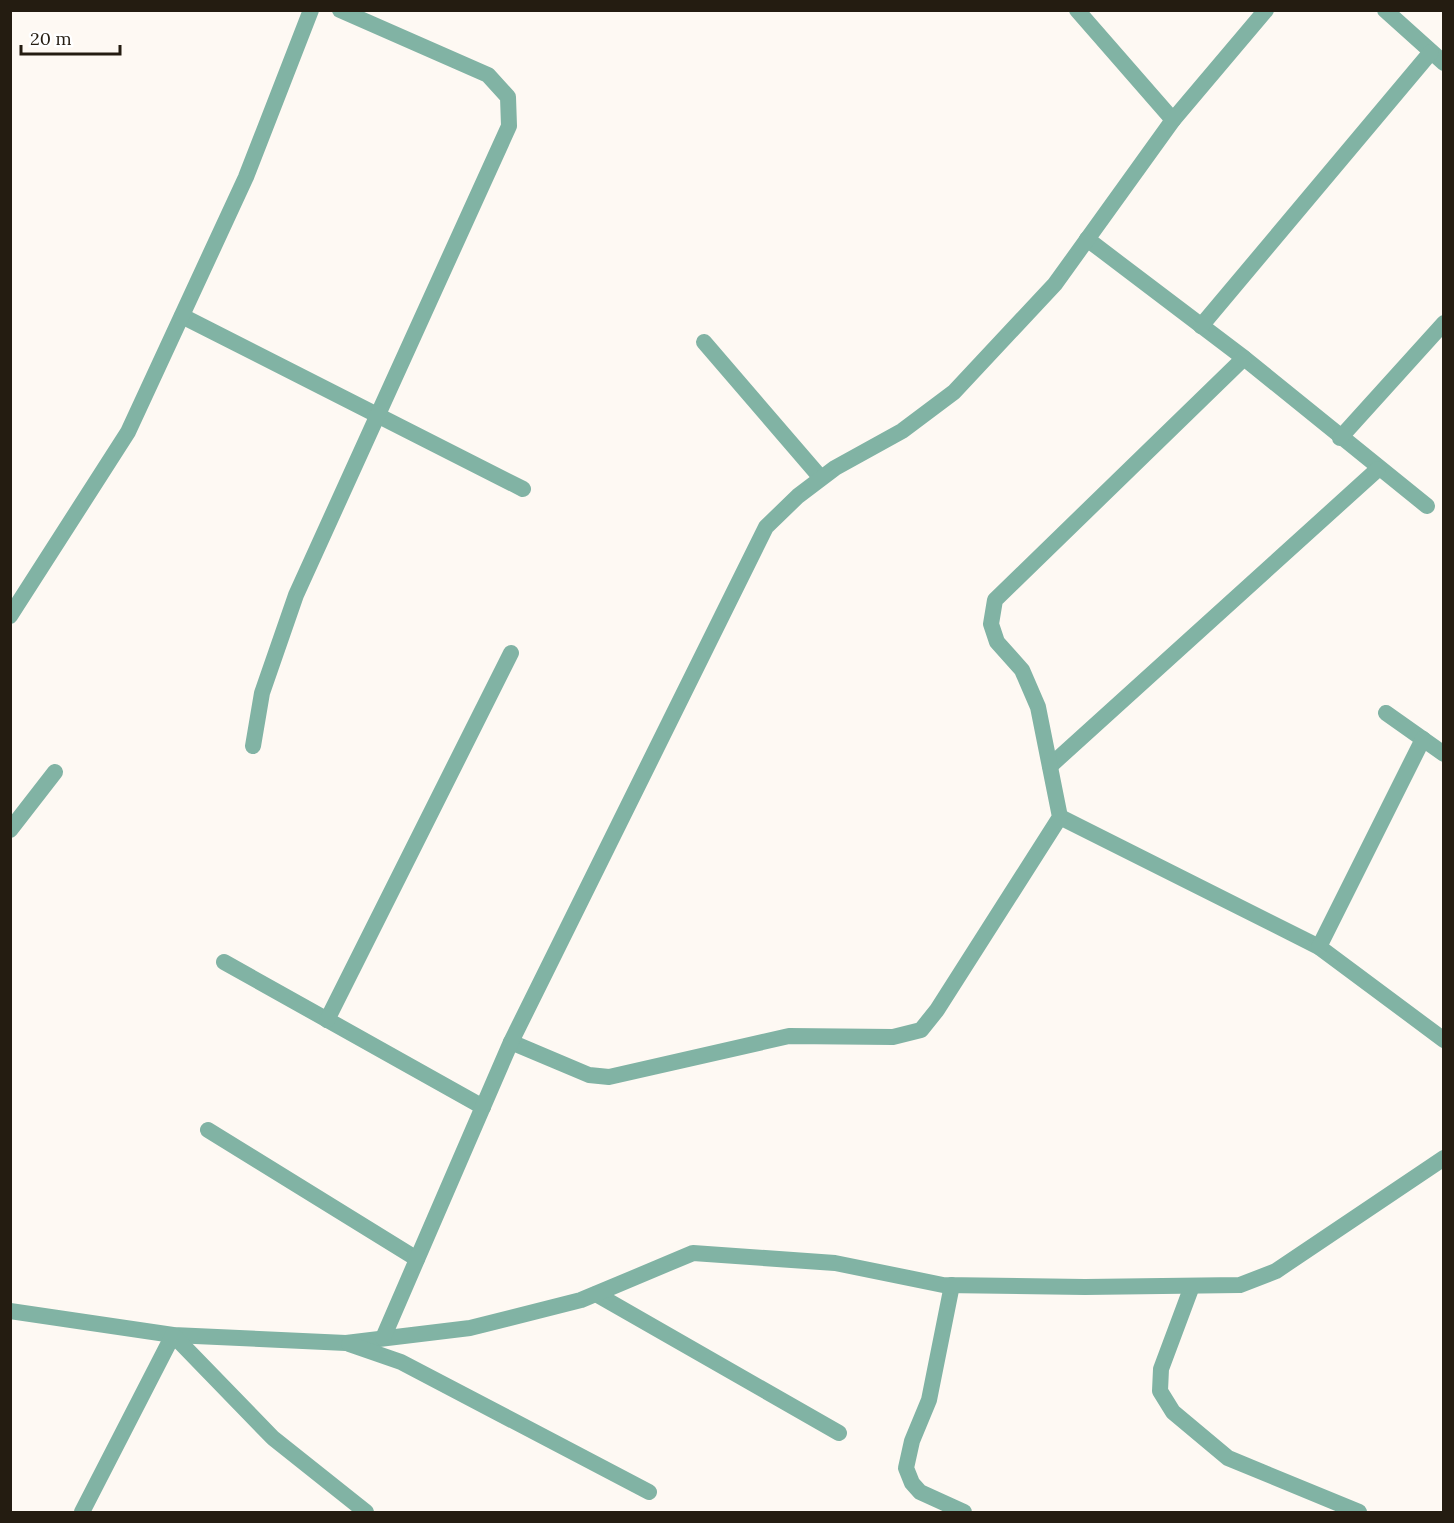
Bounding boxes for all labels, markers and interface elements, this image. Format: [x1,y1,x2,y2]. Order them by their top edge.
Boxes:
scale bar [21,18,120,56]
text: 20 m [30,27,72,50]

